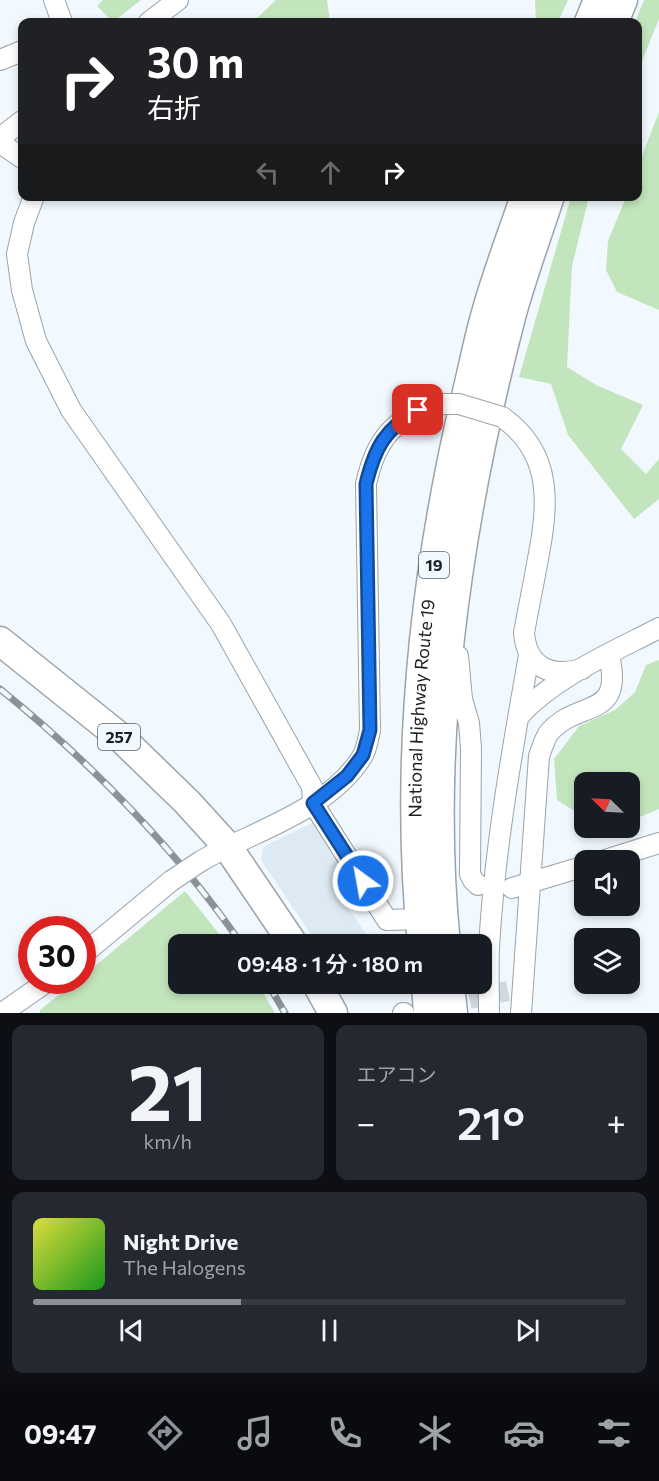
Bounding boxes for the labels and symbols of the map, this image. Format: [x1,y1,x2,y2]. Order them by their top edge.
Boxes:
pin [392,384,443,435]
road number: 19 [419,552,449,578]
street label: National Highway Route 19 [403,598,439,818]
road number: 257 [98,724,140,750]
north arrow [574,772,640,838]
position arrow [331,849,395,913]
speed limit sign: 30 [18,916,96,994]

